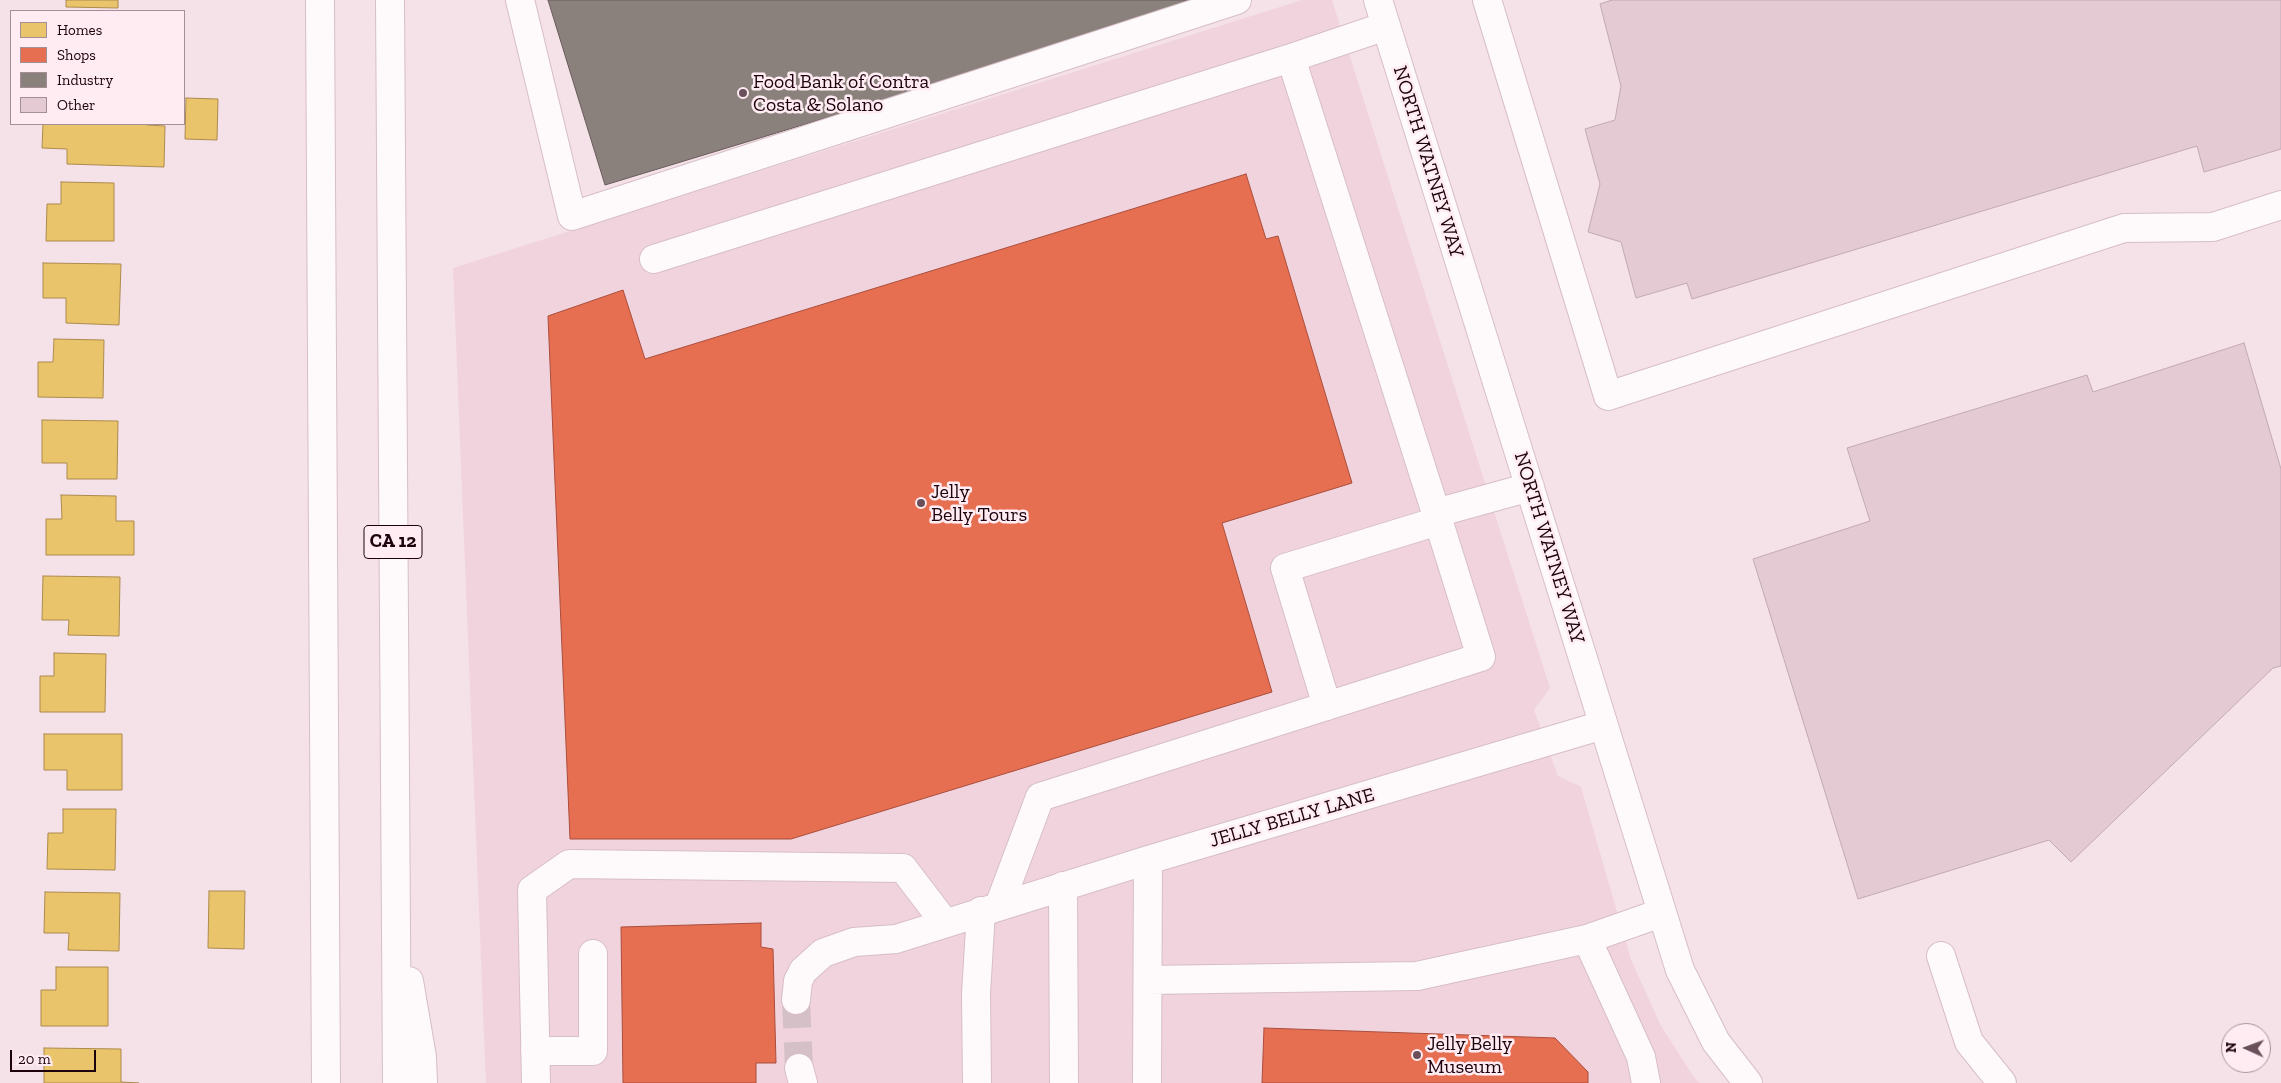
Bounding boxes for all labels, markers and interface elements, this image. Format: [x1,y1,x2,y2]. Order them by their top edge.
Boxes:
legend [10,10,185,125]
text: Homes [57,21,102,39]
text: Shops [57,46,96,64]
street label: NORTH WATNEY WAY [1387,63,1469,261]
place label: Food Bank of Contra Costa & Solano [753,70,929,117]
text: Industry [57,71,113,89]
marker: Food Bank of Contra Costa & Solano [737,87,749,99]
text: Other [57,96,95,114]
street label: NORTH WATNEY WAY [1508,449,1590,647]
place label: Jelly Belly Tours [931,480,1027,527]
marker: Jelly Belly Tours [915,497,927,509]
road number: CA 12 [364,526,422,558]
street label: JELLY BELLY LANE [1207,783,1377,853]
north arrow [2221,1023,2271,1073]
place label: Jelly Belly Museum [1427,1032,1512,1079]
scale bar [12,1040,99,1072]
text: N [2223,1042,2240,1053]
marker: Jelly Belly Museum [1411,1049,1423,1061]
text: 20 m [18,1050,51,1068]

